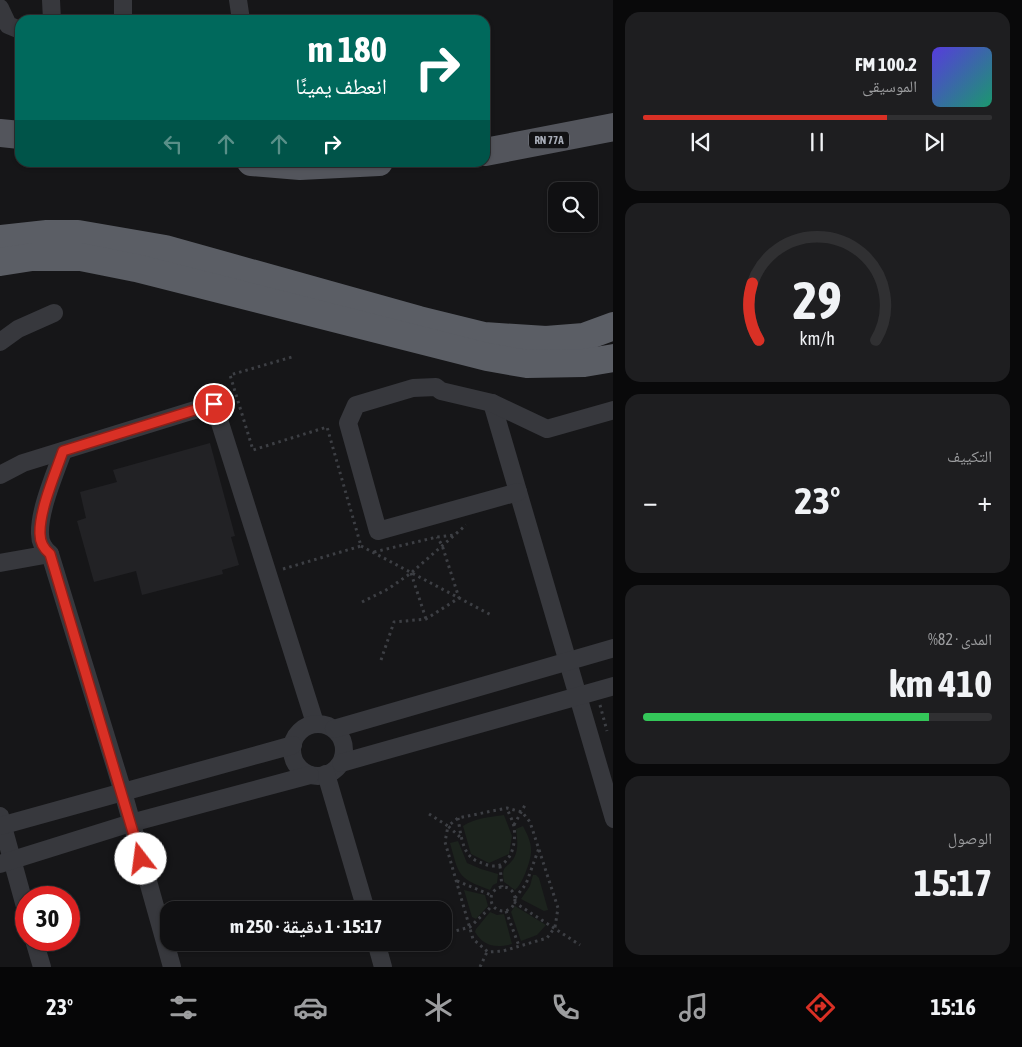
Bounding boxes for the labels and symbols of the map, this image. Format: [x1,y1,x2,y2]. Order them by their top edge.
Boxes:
road number: RN 77A [529,132,569,148]
pin [193,383,235,425]
position arrow [114,832,166,884]
speed limit sign: 30 [15,886,80,951]

